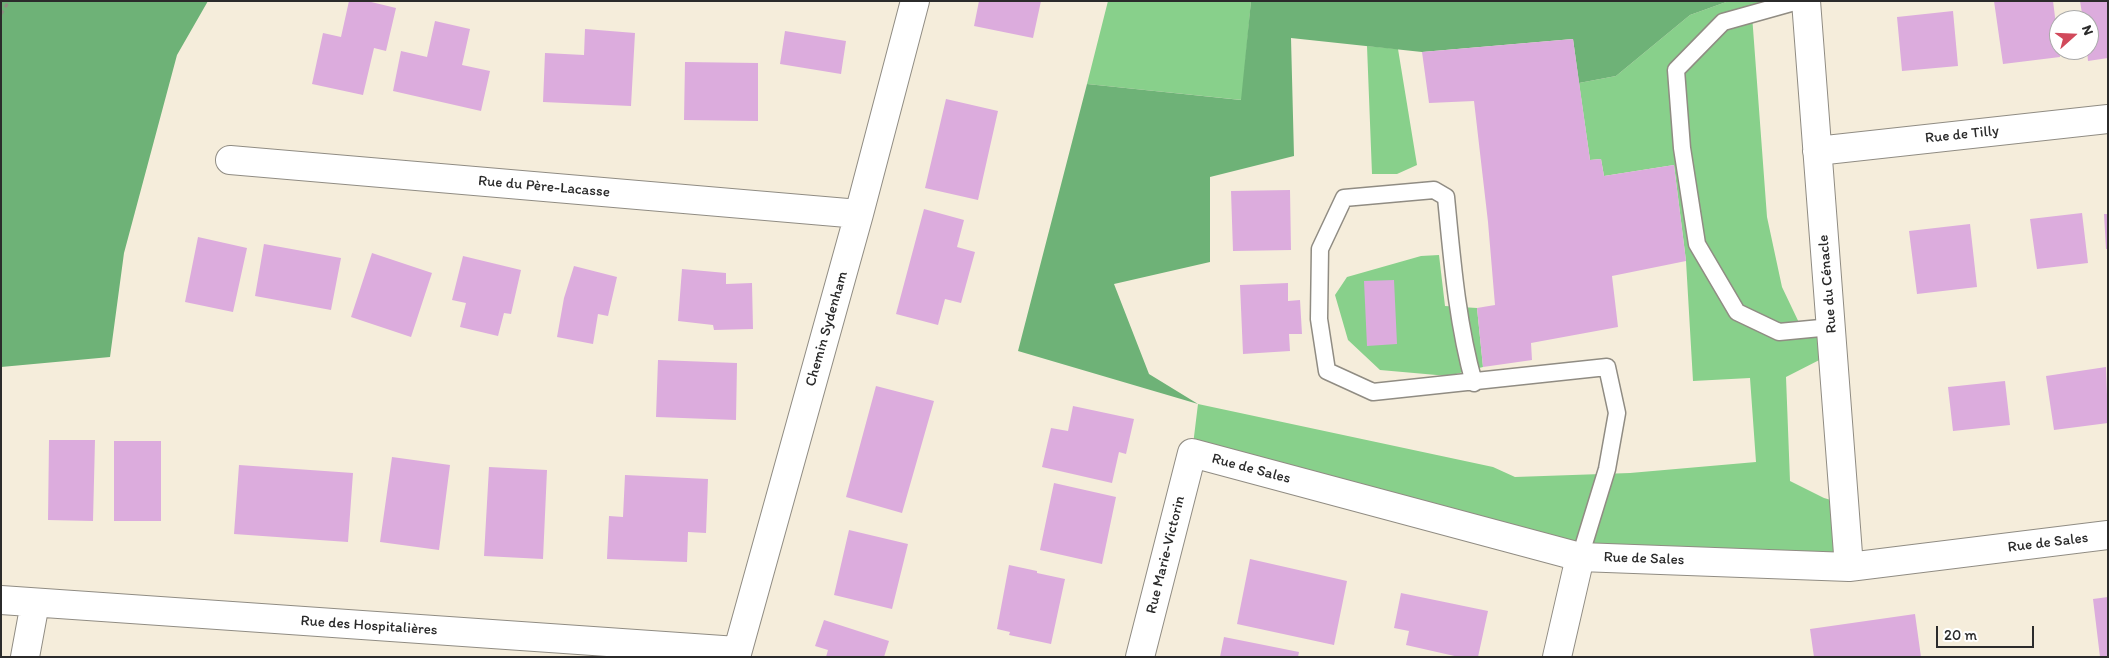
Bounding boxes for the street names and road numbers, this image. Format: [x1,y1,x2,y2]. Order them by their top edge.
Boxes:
street label: Rue de Tilly [1924,122,2000,148]
street label: Rue du Père-Lacasse [477,172,611,202]
street label: Rue du Cénacle [1815,234,1841,334]
street label: Chemin Sydenham [802,269,852,389]
street label: Rue de Sales [1210,450,1292,488]
street label: Rue Marie-Victorin [1143,494,1189,616]
street label: Rue de Sales [2007,529,2089,557]
street label: Rue de Sales [1603,549,1685,569]
street label: Rue des Hospitalières [300,612,438,640]

